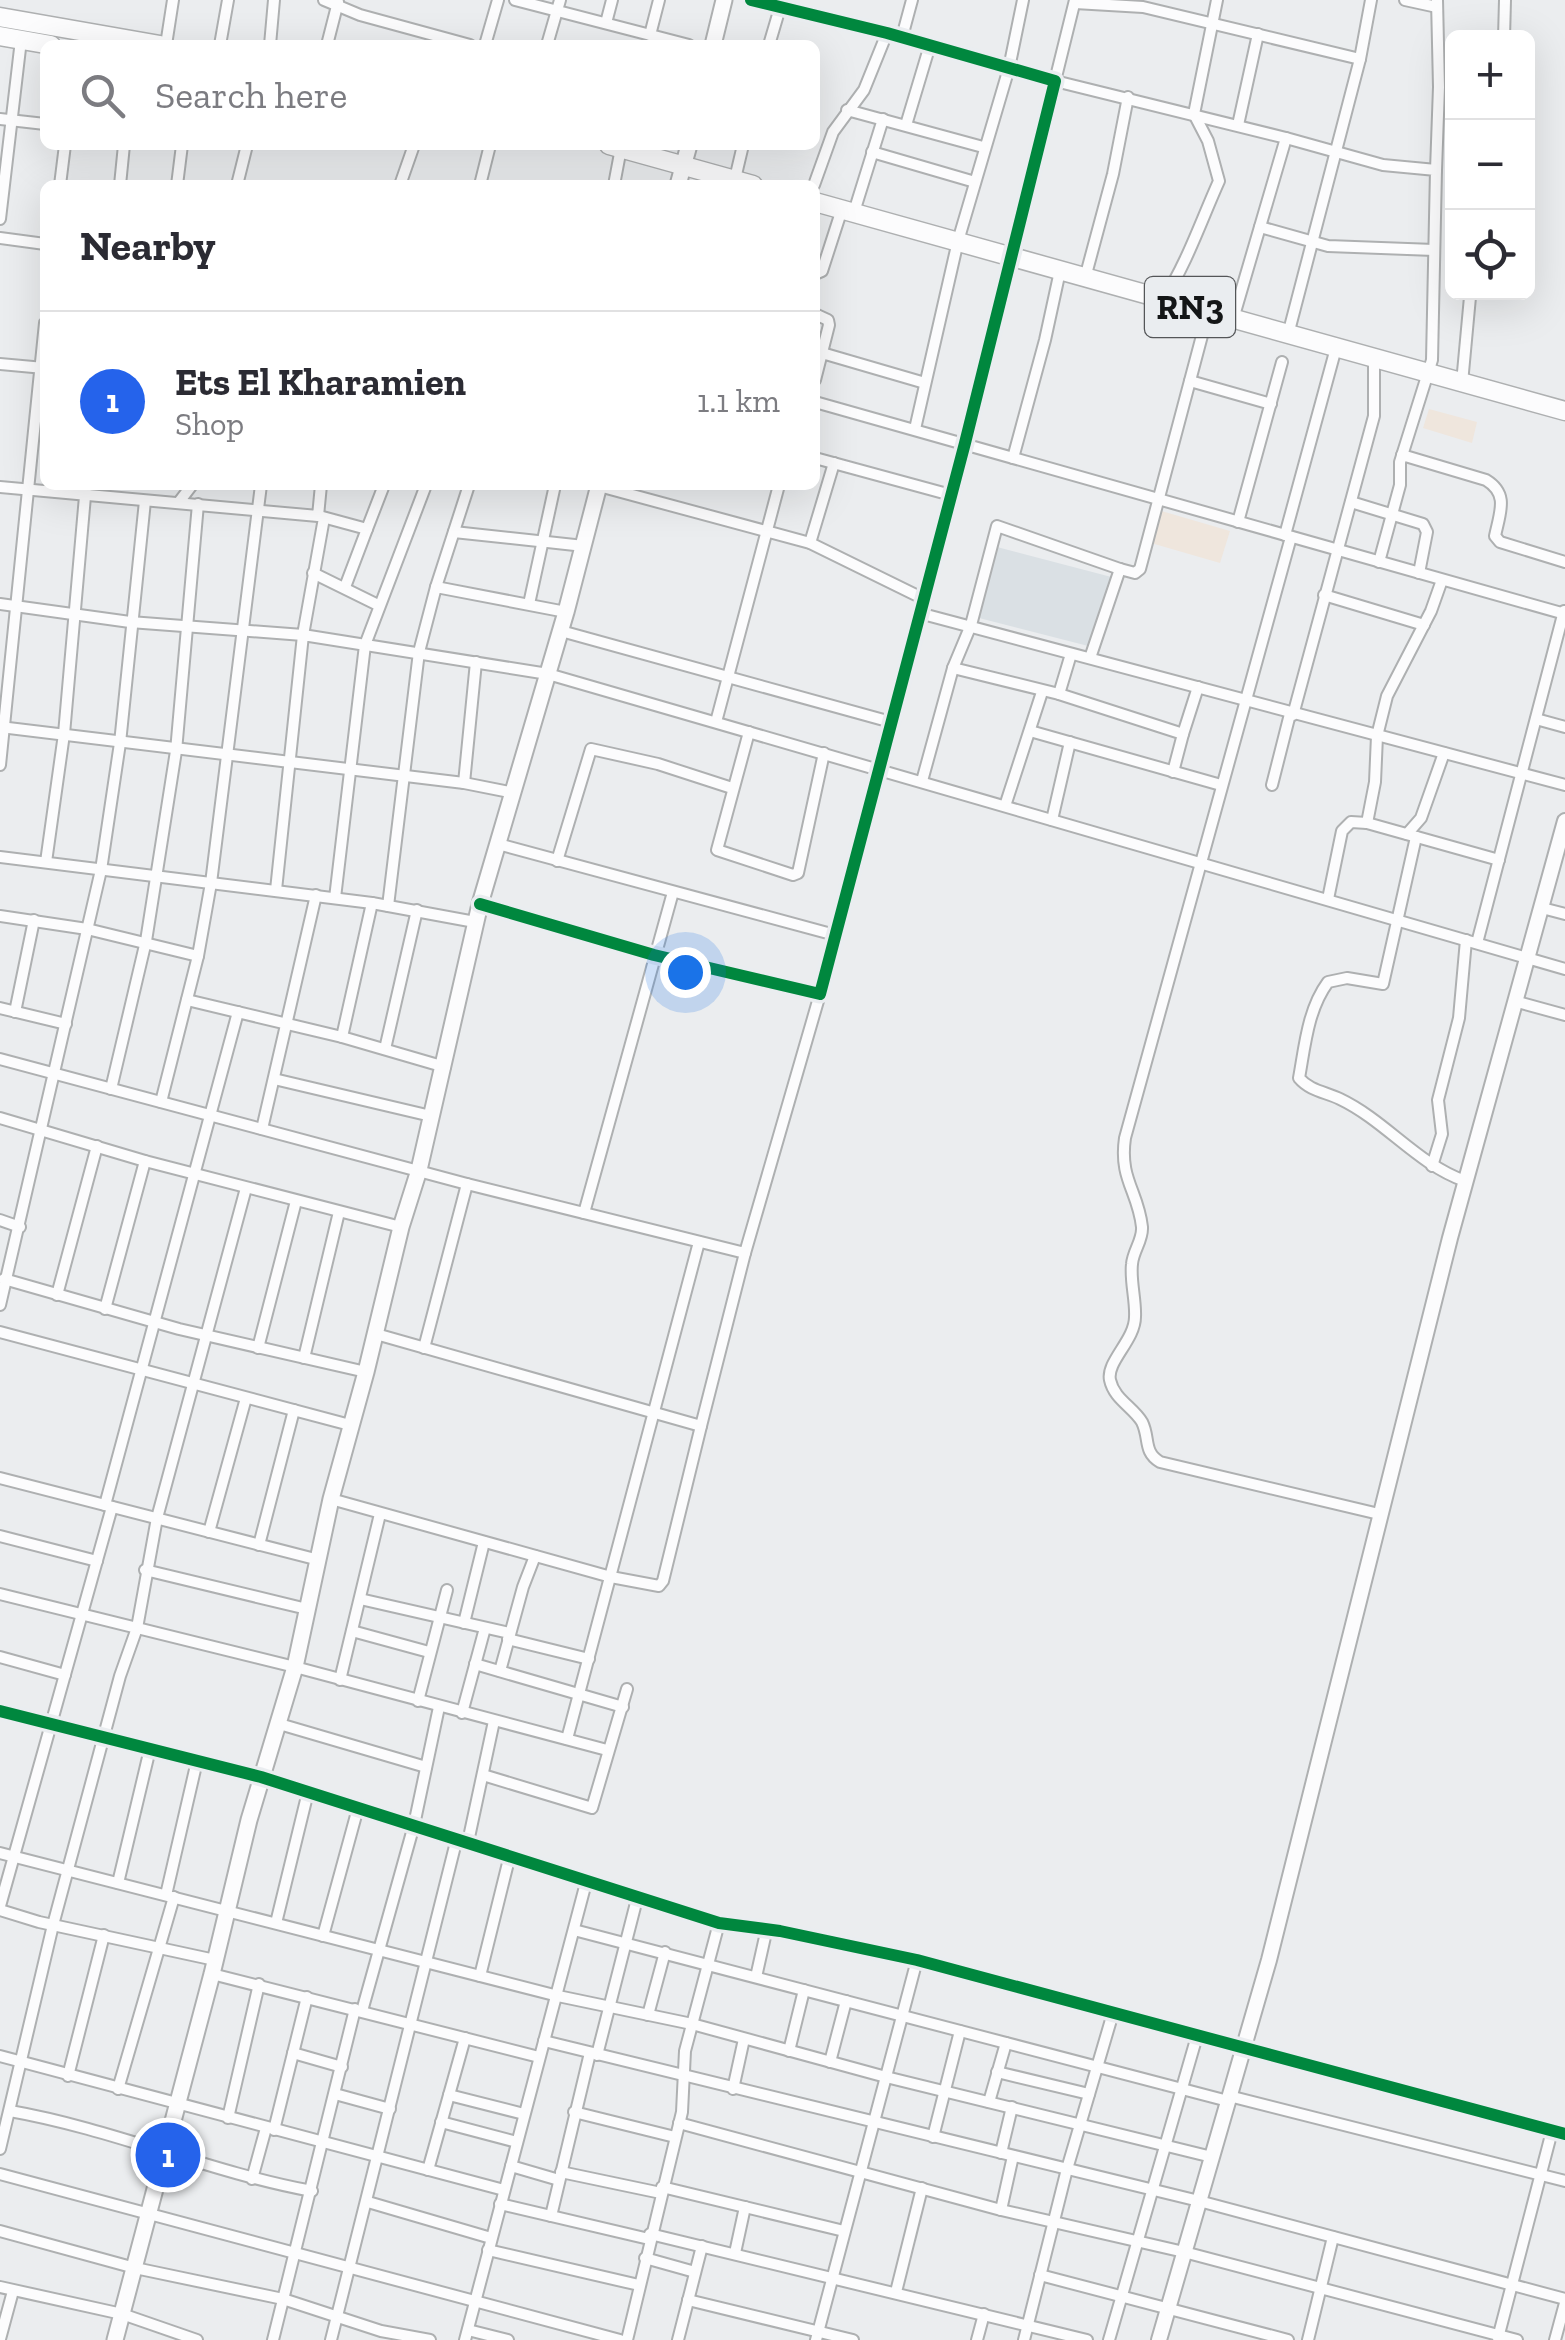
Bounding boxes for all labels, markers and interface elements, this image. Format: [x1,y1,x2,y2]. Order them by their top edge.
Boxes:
map controls [1445,30,1535,300]
button: + [1445,30,1535,120]
search box [40,40,820,150]
icon: search [75,68,130,123]
text: Search here [155,72,347,118]
button: − [1445,120,1535,210]
button: locate [1445,210,1535,300]
text: Nearby [80,220,216,271]
road number: RN3 [1145,277,1235,337]
text: Ets El Kharamien [175,359,466,405]
text: 1 [106,382,119,420]
text: 1.1 km [697,382,780,420]
text: Shop [175,405,244,443]
your location [660,947,711,998]
pin: 1 [136,2118,200,2192]

